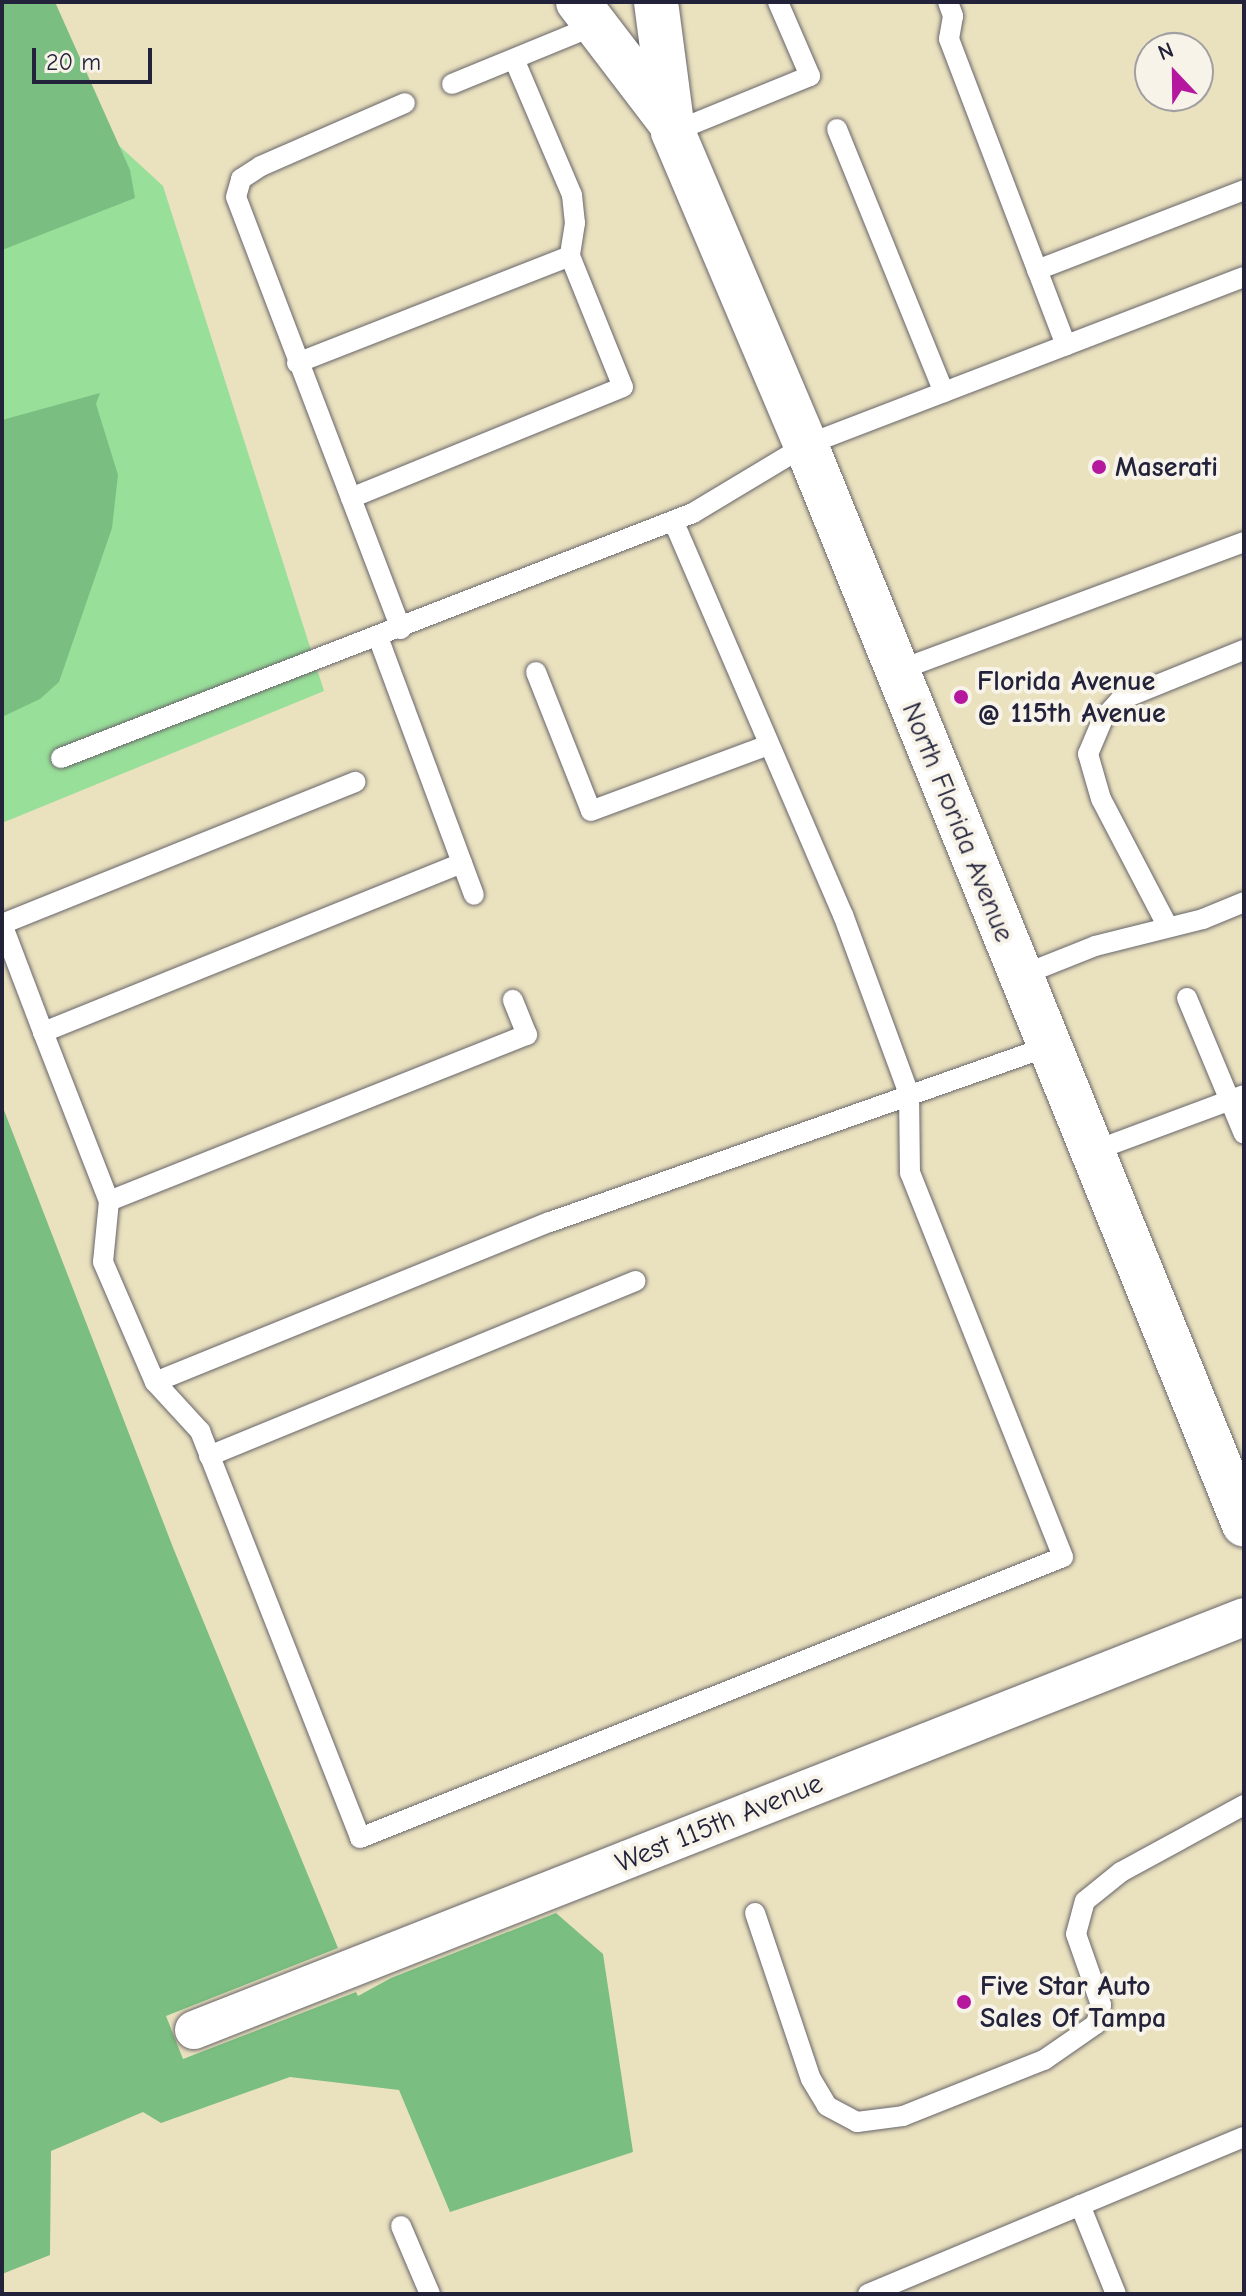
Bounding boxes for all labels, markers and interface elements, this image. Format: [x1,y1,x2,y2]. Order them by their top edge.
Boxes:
scale bar [36,32,156,82]
north arrow [1134,32,1214,112]
text: N [1154,37,1177,66]
text: 20 m [46,48,101,76]
place label: Maserati [1115,450,1218,484]
marker: Maserati [1090,458,1108,476]
place label: Florida Avenue @ 115th Avenue [977,664,1166,730]
marker: Florida Avenue @ 115th Avenue [952,688,970,706]
street label: North Florida Avenue [895,697,1021,947]
street label: West 115th Avenue [611,1766,827,1880]
place label: Five Star Auto Sales Of Tampa [980,1969,1166,2035]
marker: Five Star Auto Sales Of Tampa [955,1993,973,2011]

